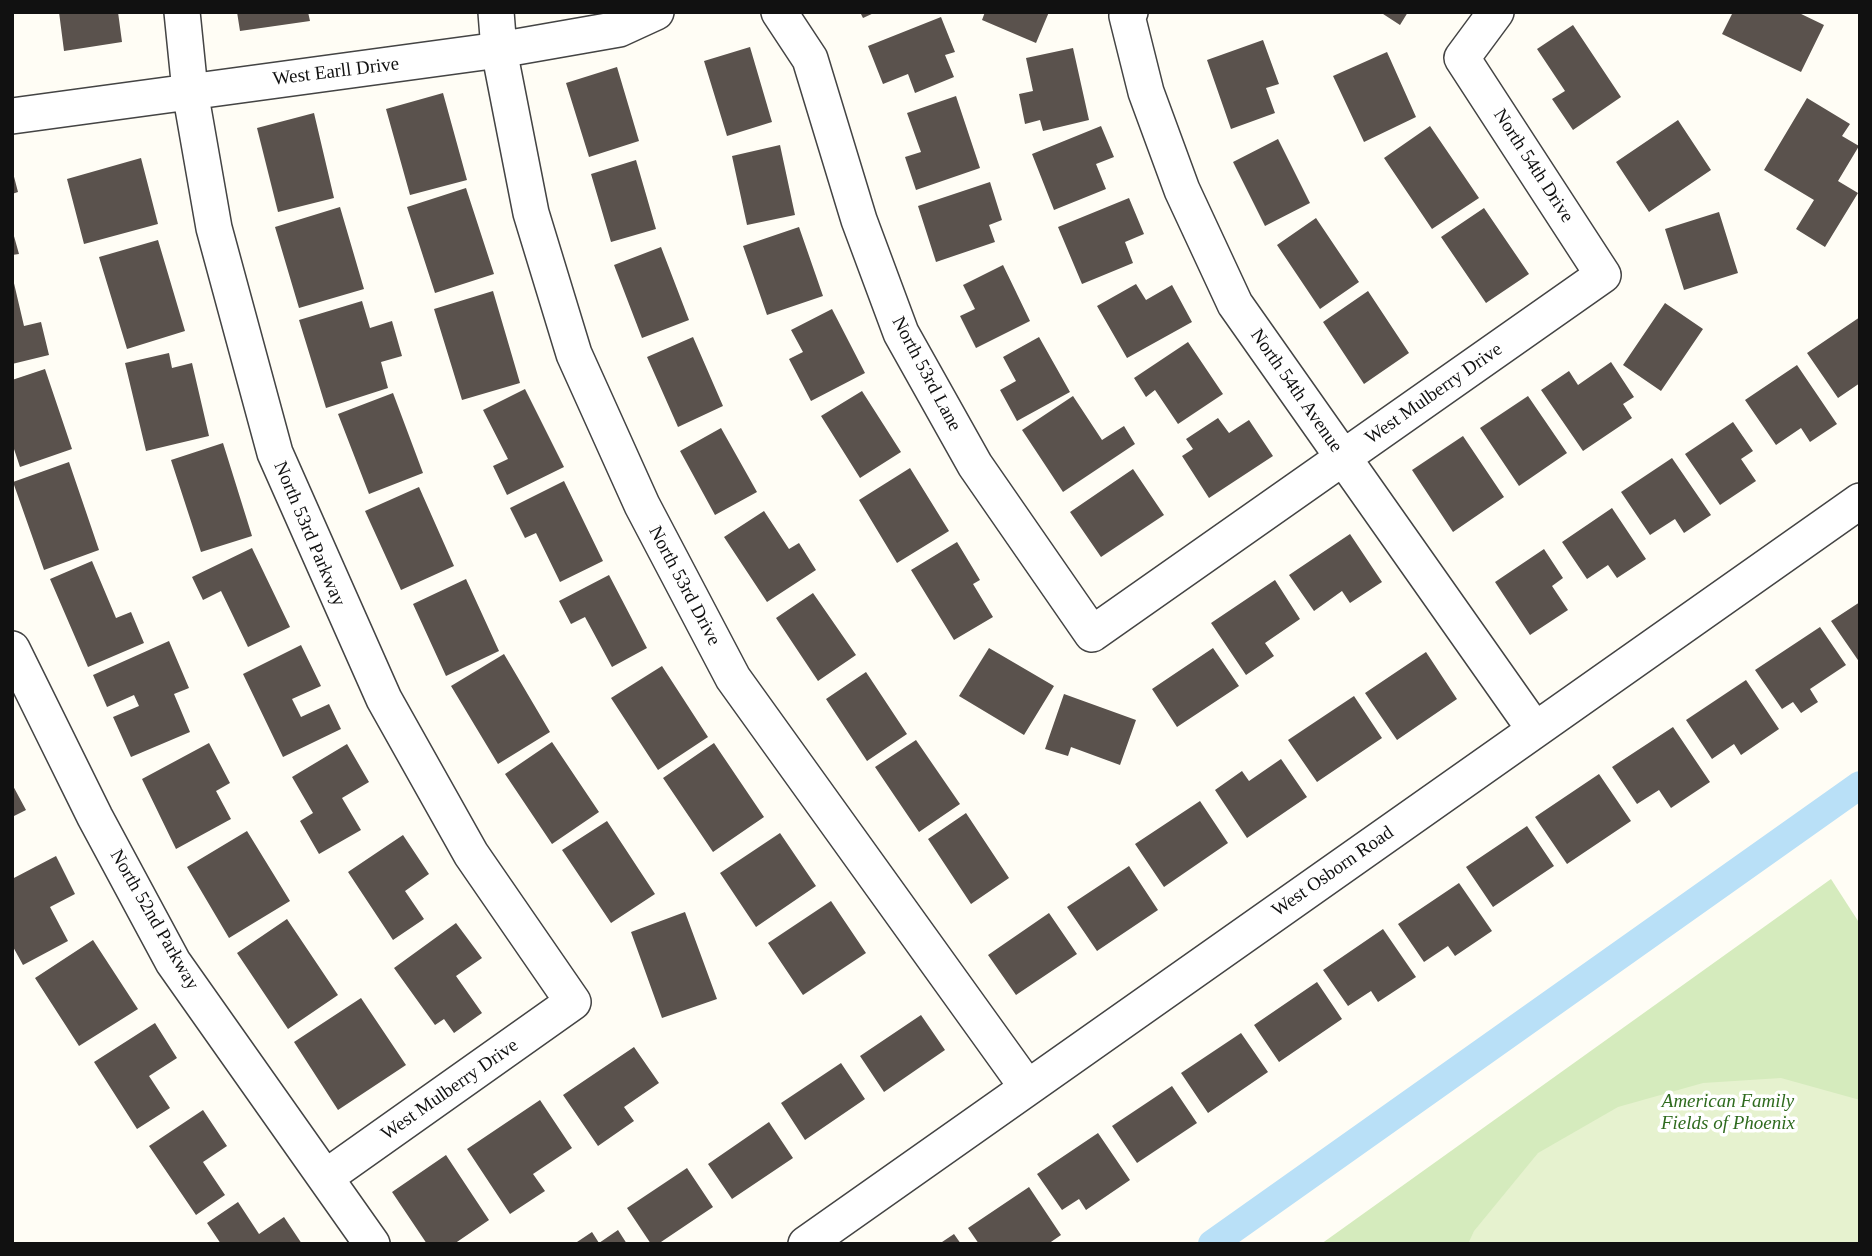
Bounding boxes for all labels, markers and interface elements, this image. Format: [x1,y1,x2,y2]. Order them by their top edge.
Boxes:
street label: West Earll Drive [271,53,401,91]
street label: North 54th Drive [1488,105,1578,227]
street label: North 53rd Lane [886,313,966,435]
street label: North 54th Avenue [1245,325,1347,457]
street label: West Mulberry Drive [1361,338,1507,450]
street label: North 53rd Parkway [268,458,350,610]
street label: North 53rd Drive [643,522,725,650]
street label: West Osborn Road [1268,822,1398,922]
street label: North 52nd Parkway [105,846,203,994]
street label: West Mulberry Drive [377,1034,523,1146]
park label: American Family Fields of Phoenix [1661,1091,1795,1135]

